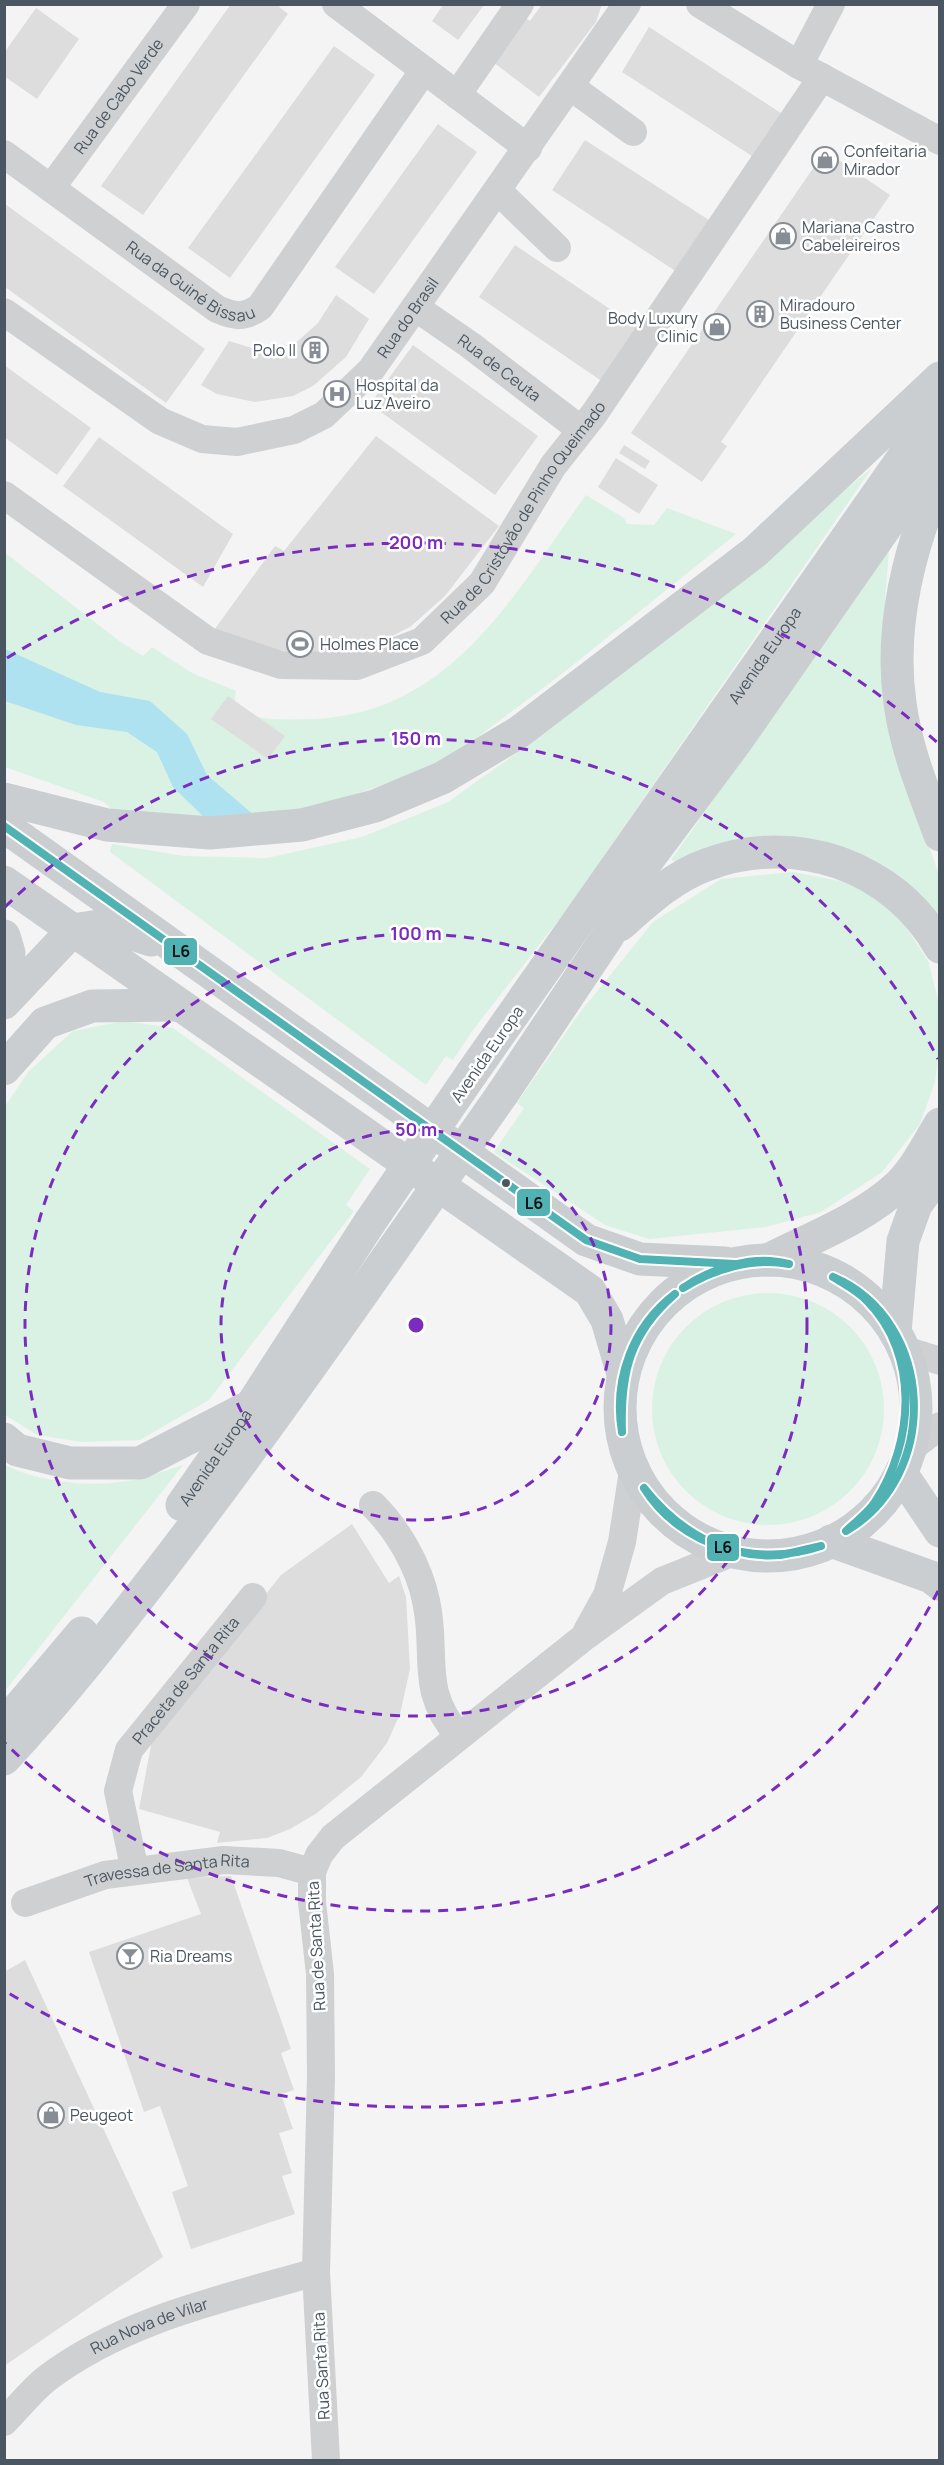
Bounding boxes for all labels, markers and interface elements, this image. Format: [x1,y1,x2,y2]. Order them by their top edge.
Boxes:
street label: Rua de Cabo Verde [69,34,168,159]
place label: Confeitaria Mirador [844,140,927,180]
shop icon: Confeitaria Mirador [810,145,840,175]
place label: Mariana Castro Cabeleireiros [802,216,915,256]
shop icon: Mariana Castro Cabeleireiros [768,221,798,251]
street label: Rua da Guiné Bissau [122,236,258,326]
street label: Rua do Brasil [372,273,444,362]
place label: Miradouro Business Center [780,294,902,334]
building icon: Miradouro Business Center [745,299,775,329]
place label: Body Luxury Clinic [608,307,699,347]
shop icon: Body Luxury Clinic [702,312,732,342]
street label: Rua de Ceuta [453,329,546,406]
building icon: Polo II [300,335,330,365]
place label: Polo II [253,339,296,361]
place label: Hospital da Luz Aveiro [356,374,439,414]
hospital icon: Hospital da Luz Aveiro [322,379,352,409]
street label: Rua de Cristóvão de Pinho Queimado [436,397,611,628]
text: 200 m [389,530,443,554]
street label: Avenida Europa [723,603,806,708]
sports icon: Holmes Place [285,629,315,659]
place label: Holmes Place [320,633,419,655]
text: 150 m [391,726,441,750]
text: 100 m [390,921,442,945]
line badge: L6 [163,937,198,966]
text: L6 [172,940,190,962]
street label: Avenida Europa [446,1001,528,1107]
text: 50 m [395,1117,437,1141]
unlabelled marker [500,1177,512,1189]
line badge: L6 [516,1188,551,1217]
text: L6 [525,1192,543,1214]
centre of rings [406,1315,426,1335]
street label: Avenida Europa [174,1405,257,1510]
line badge: L6 [706,1533,740,1562]
text: L6 [714,1536,732,1558]
street label: Praceta de Santa Rita [127,1612,244,1749]
street label: Travessa de Santa Rita [81,1849,250,1892]
street label: Rua de Santa Rita [302,1881,330,2011]
bar icon: Ria Dreams [115,1941,145,1971]
place label: Ria Dreams [150,1945,232,1967]
shop icon: Peugeot [36,2100,66,2130]
place label: Peugeot [70,2104,133,2126]
street label: Rua Nova de Vilar [86,2292,211,2359]
street label: Rua Santa Rita [307,2312,335,2420]

